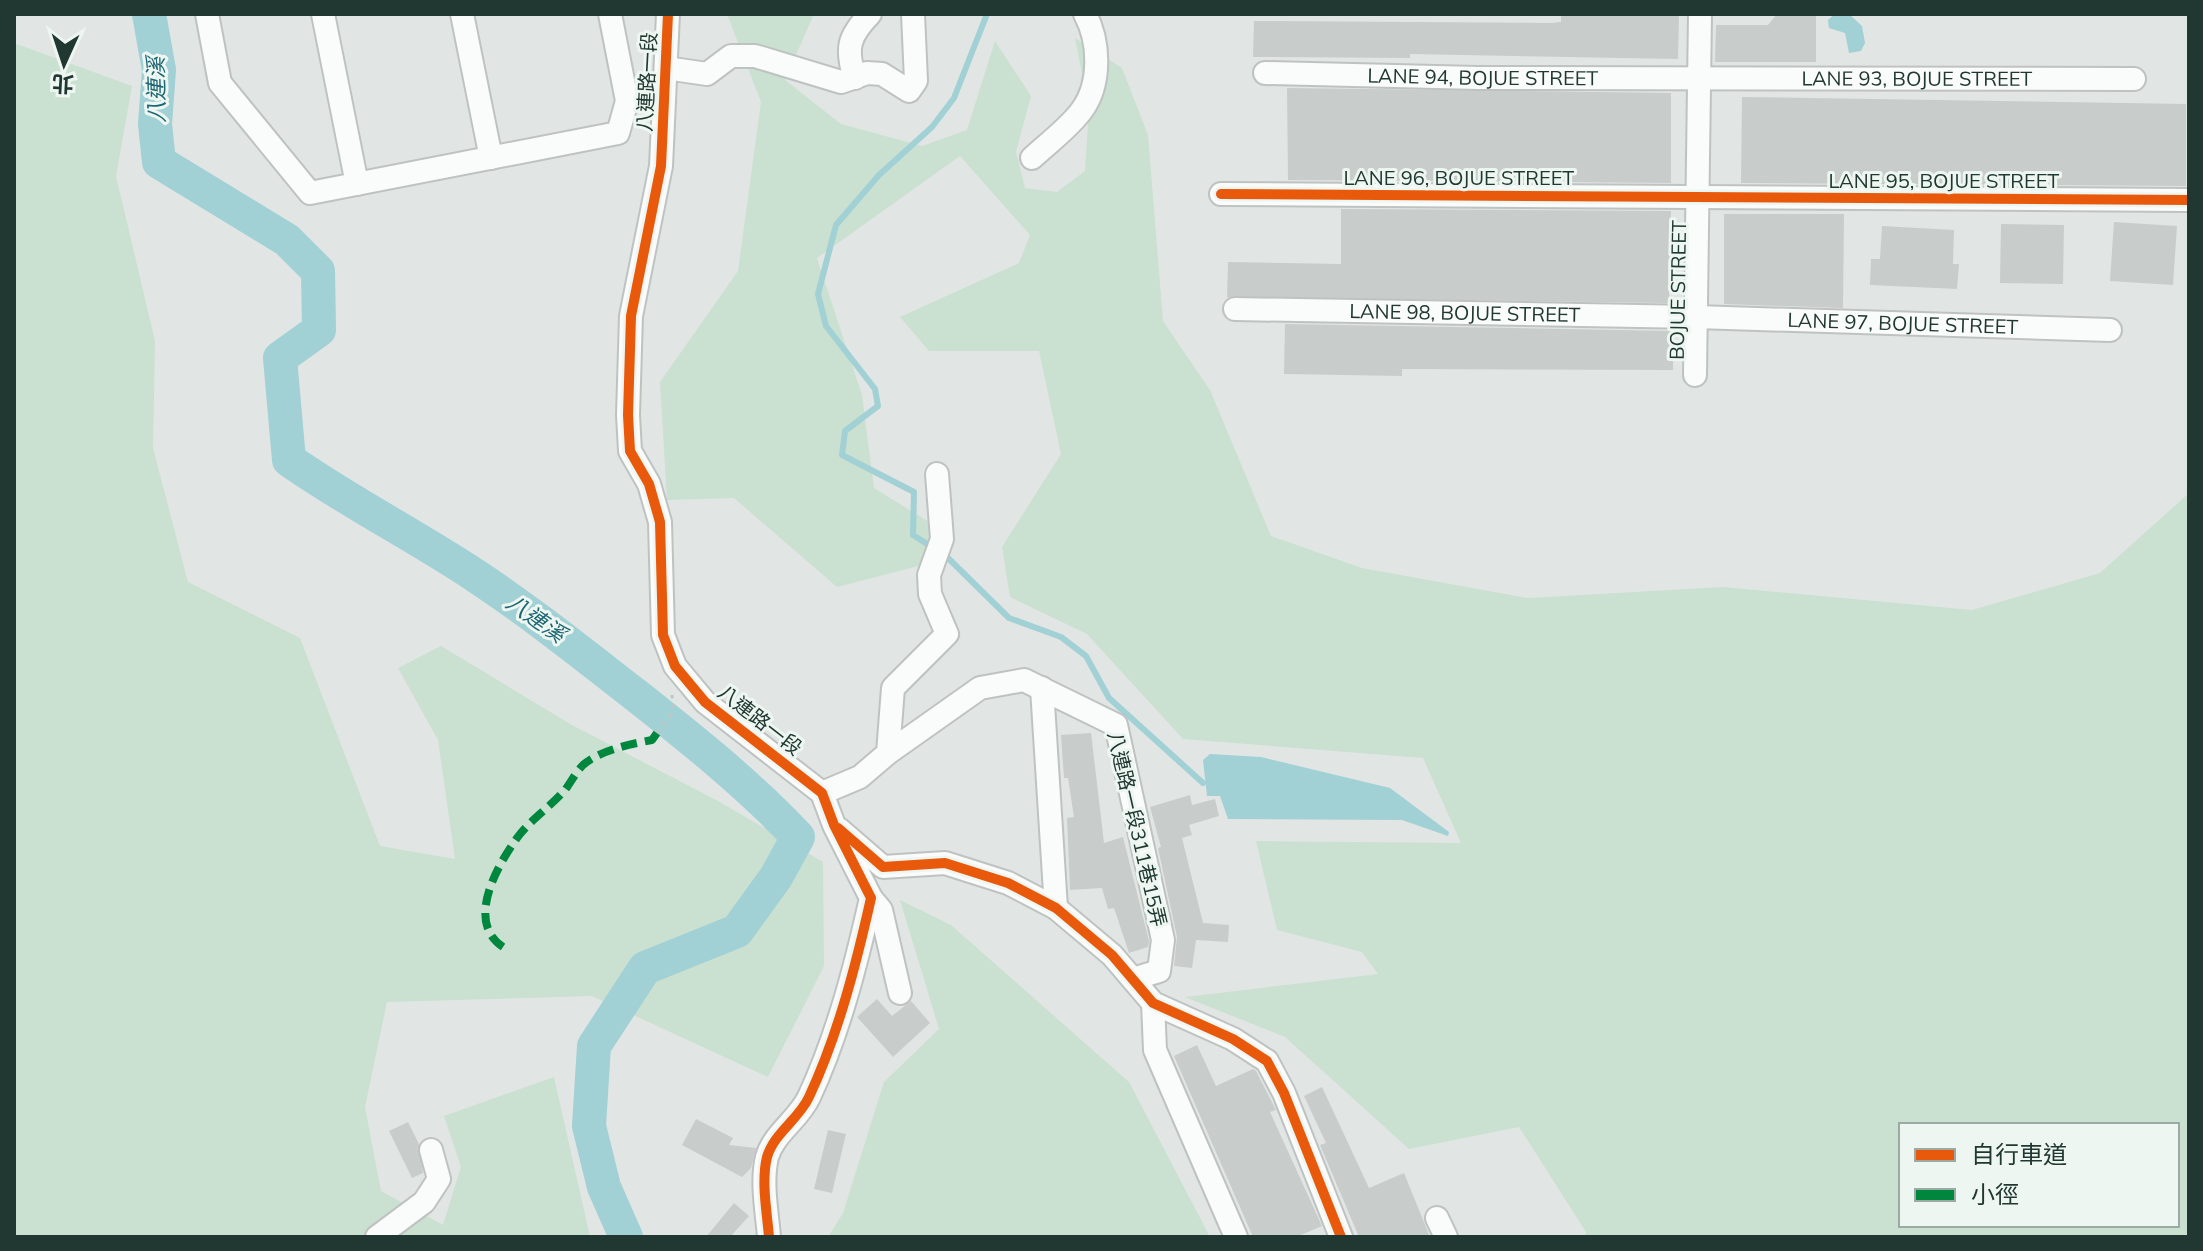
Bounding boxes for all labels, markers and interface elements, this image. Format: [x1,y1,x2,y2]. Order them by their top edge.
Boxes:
north arrow [24,24,104,104]
street label: 八連路一段 [631,31,662,133]
water label: 八連溪 [141,54,171,123]
street label: LANE 94, BOJUE STREET [1367,62,1598,90]
street label: LANE 93, BOJUE STREET [1801,65,2032,91]
text: 北 [51,69,75,99]
street label: LANE 96, BOJUE STREET [1344,165,1574,190]
street label: LANE 95, BOJUE STREET [1829,168,2059,193]
street label: BOJUE STREET [1664,220,1691,360]
street label: LANE 98, BOJUE STREET [1349,298,1581,327]
street label: LANE 97, BOJUE STREET [1787,307,2019,339]
water label: 八連溪 [501,588,574,650]
street label: 八連路一段 [713,679,807,760]
street label: 八連路一段311巷15弄 [1103,729,1172,929]
legend [1899,1123,2179,1227]
text: 自行車道 [1971,1139,2067,1169]
text: 小徑 [1971,1179,2019,1209]

